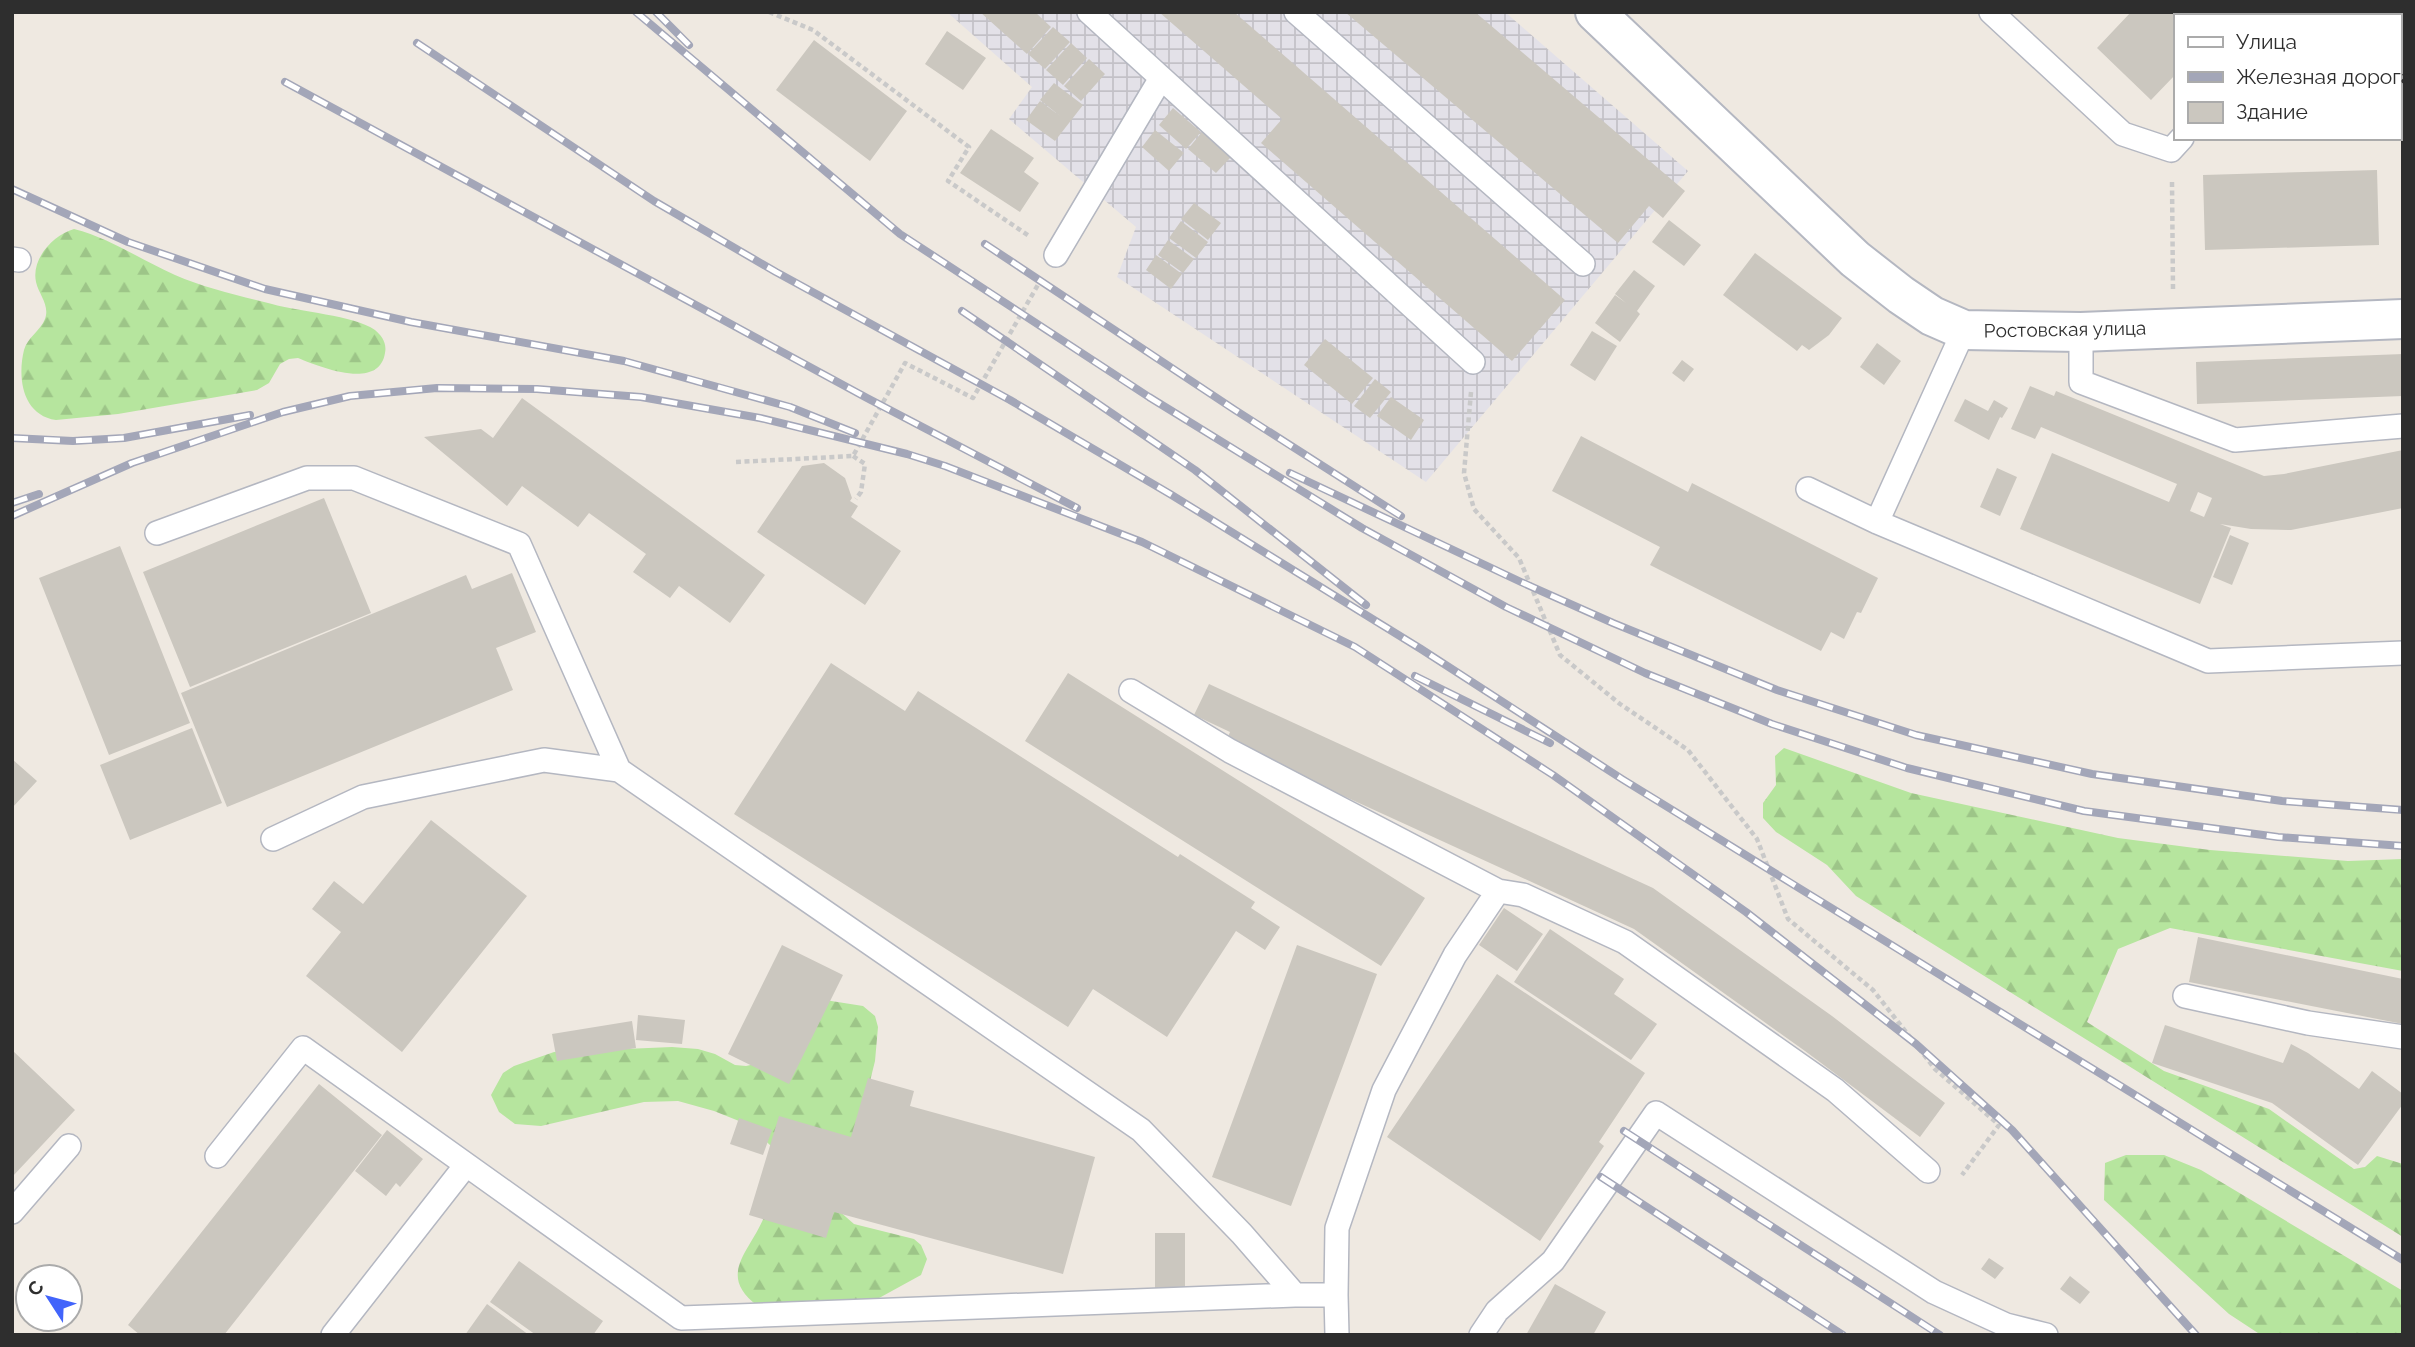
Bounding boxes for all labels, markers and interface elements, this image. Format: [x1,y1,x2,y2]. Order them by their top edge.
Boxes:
legend [2174,14,2401,140]
text: Улица [2236,29,2297,54]
text: Железная дорога [2236,64,2412,89]
text: Здание [2236,99,2308,124]
street label: Ростовская улица [1984,317,2146,341]
north arrow [14,1263,84,1333]
text: С [23,1276,48,1300]

